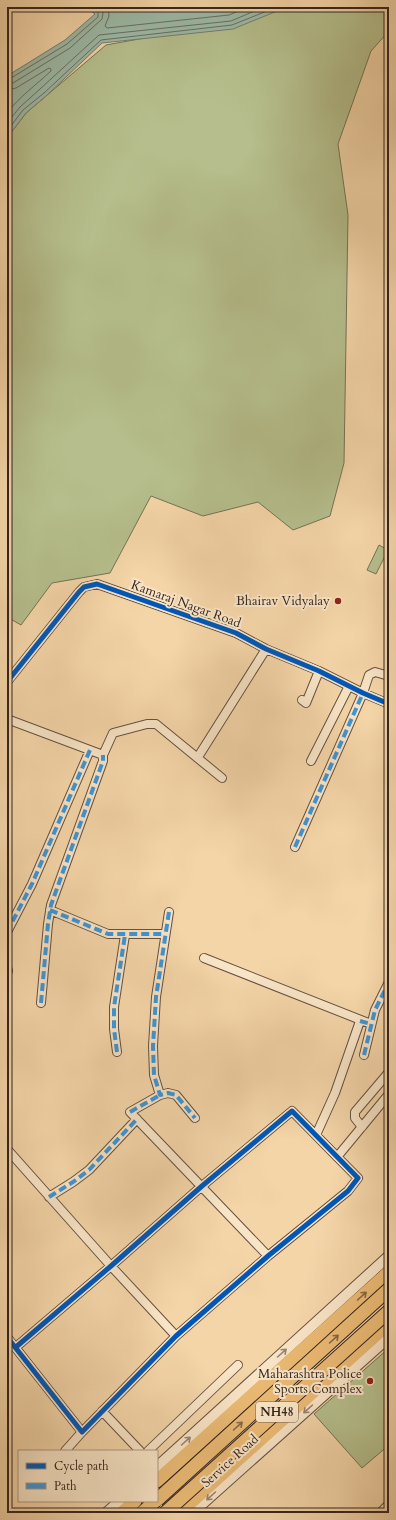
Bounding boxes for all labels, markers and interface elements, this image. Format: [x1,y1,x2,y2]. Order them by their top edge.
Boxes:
street label: Kamaraj Nagar Road [128,576,244,632]
place label: Bhairav Vidyalay [236,592,330,610]
marker: Bhairav Vidyalay [333,596,343,606]
one-way arrow [357,1291,368,1300]
one-way arrow [329,1334,339,1344]
one-way arrow [277,1349,287,1358]
place label: Maharashtra Police Sports Complex [258,1365,363,1398]
marker: Maharashtra Police Sports Complex [365,1376,375,1386]
road number: NH48 [256,1402,298,1422]
one-way arrow [303,1404,313,1413]
one-way arrow [233,1422,243,1431]
street label: Service Road [197,1430,263,1492]
one-way arrow [181,1436,191,1446]
legend [18,1450,158,1502]
text: Cycle path [54,1458,109,1474]
text: Path [54,1478,77,1494]
one-way arrow [205,1491,216,1500]

